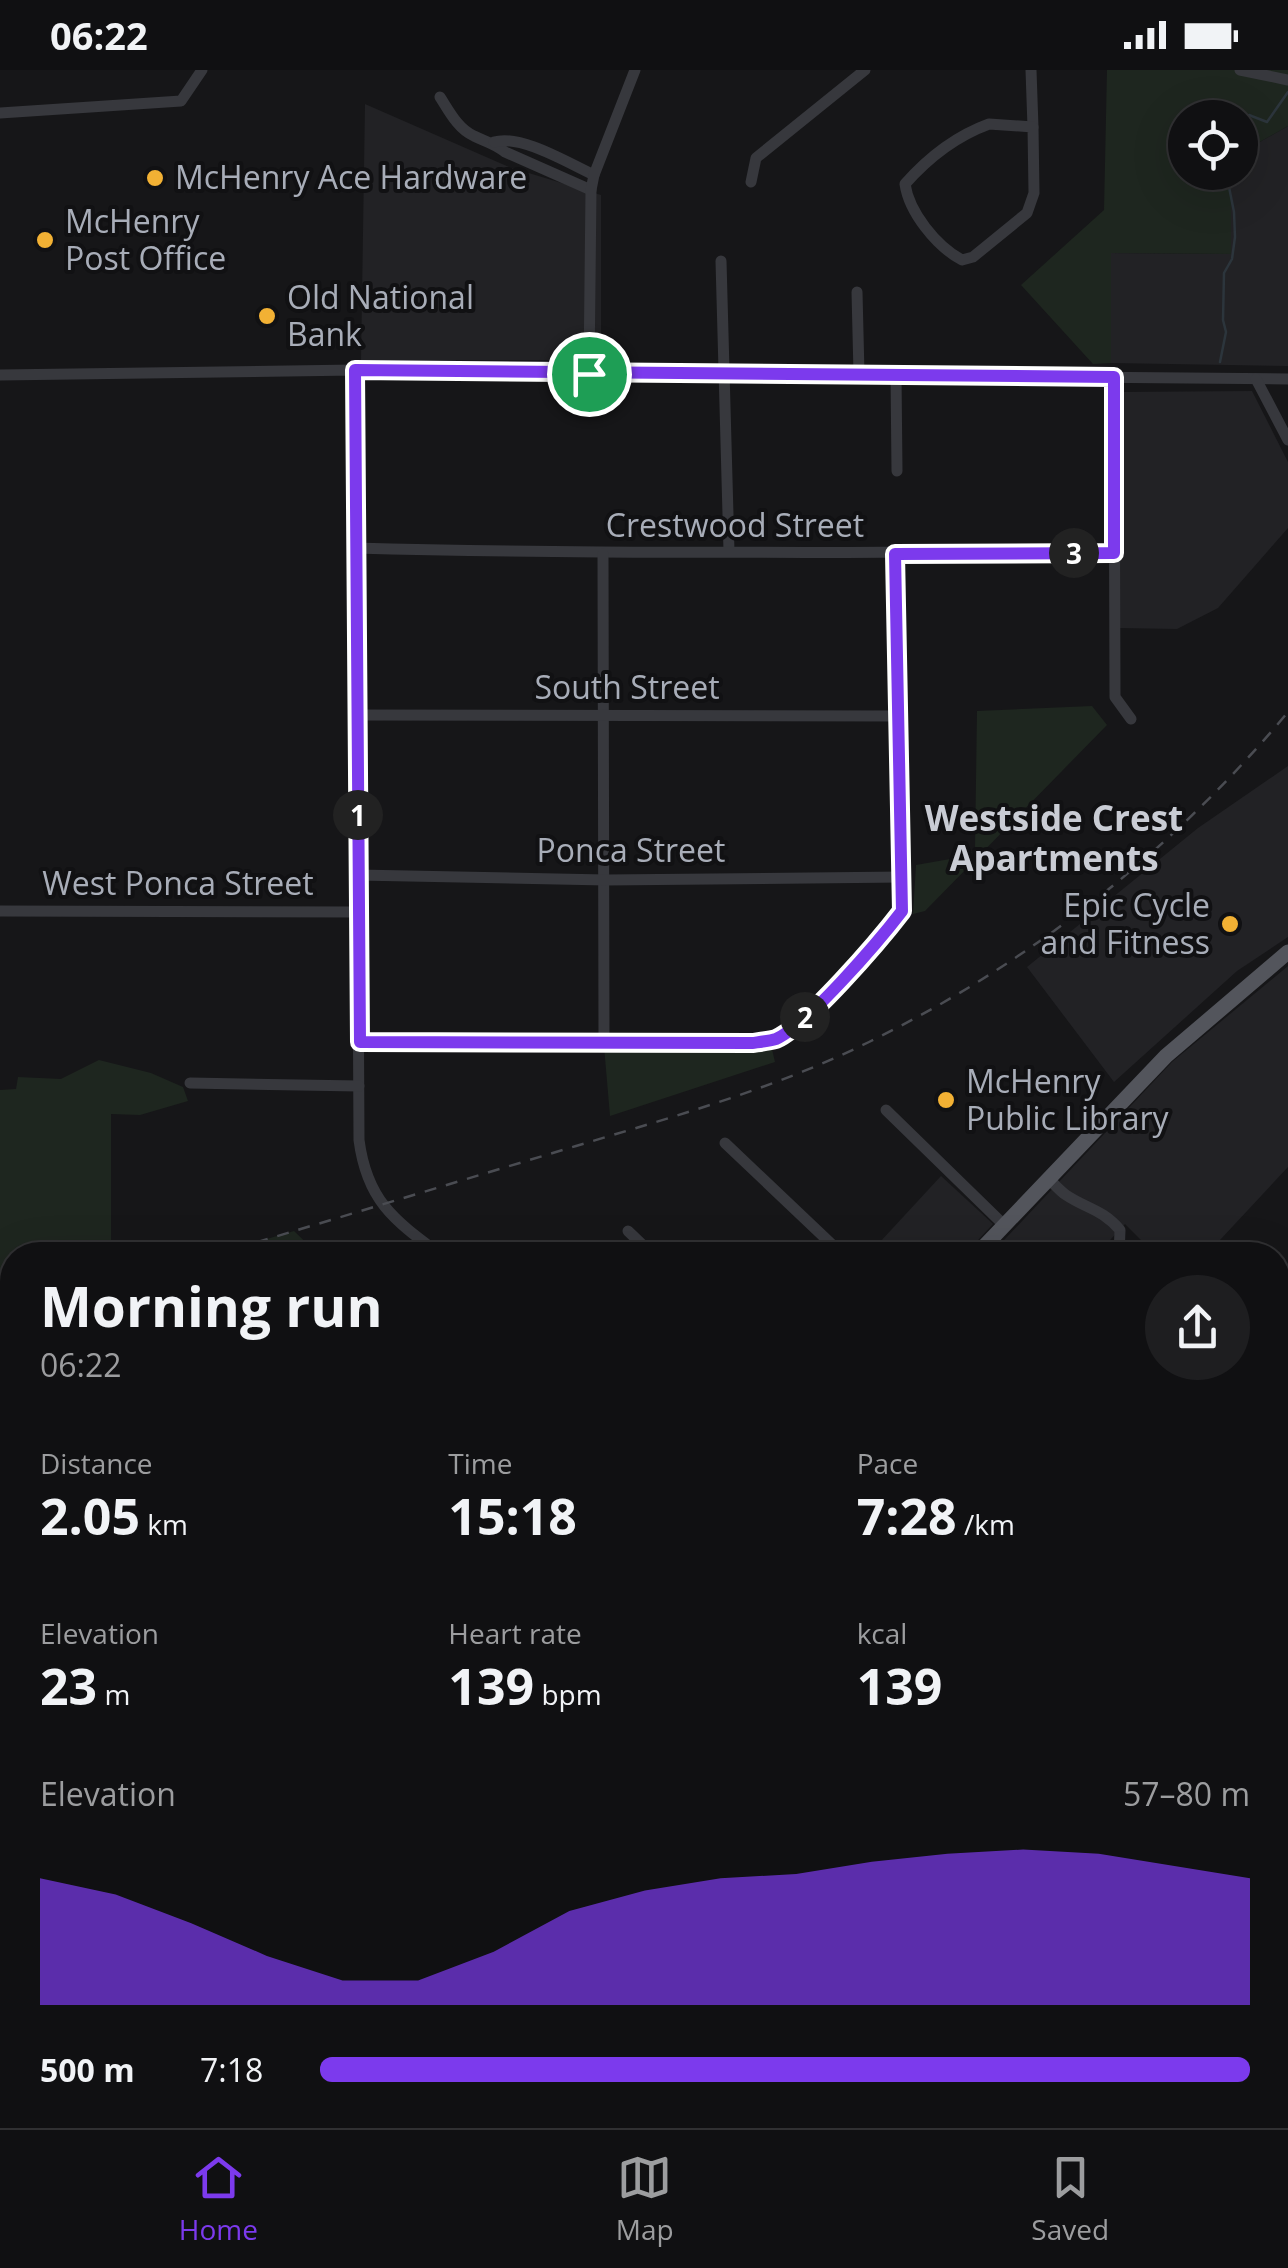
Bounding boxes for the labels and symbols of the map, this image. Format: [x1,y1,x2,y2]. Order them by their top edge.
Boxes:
place label: McHenry Ace Hardware [175,155,527,198]
marker: McHenry Ace Hardware [144,167,166,189]
place label: McHenry Post Office [65,199,226,279]
marker: McHenry Post Office [34,229,56,251]
place label: Old National Bank [287,275,474,355]
marker: Old National Bank [256,305,278,327]
pin [547,332,632,417]
street label: Crestwood Street [606,503,864,546]
pin: 3 [1049,528,1099,578]
street label: South Street [534,665,720,708]
pin: 1 [333,790,383,840]
district label: Westside Crest Apartments [925,794,1183,881]
street label: Ponca Street [537,828,725,871]
street label: West Ponca Street [42,861,314,904]
place label: Epic Cycle and Fitness [1041,883,1210,963]
marker: Epic Cycle and Fitness [1219,913,1241,935]
pin: 2 [780,992,830,1042]
place label: McHenry Public Library [966,1059,1170,1139]
marker: McHenry Public Library [935,1089,957,1111]

